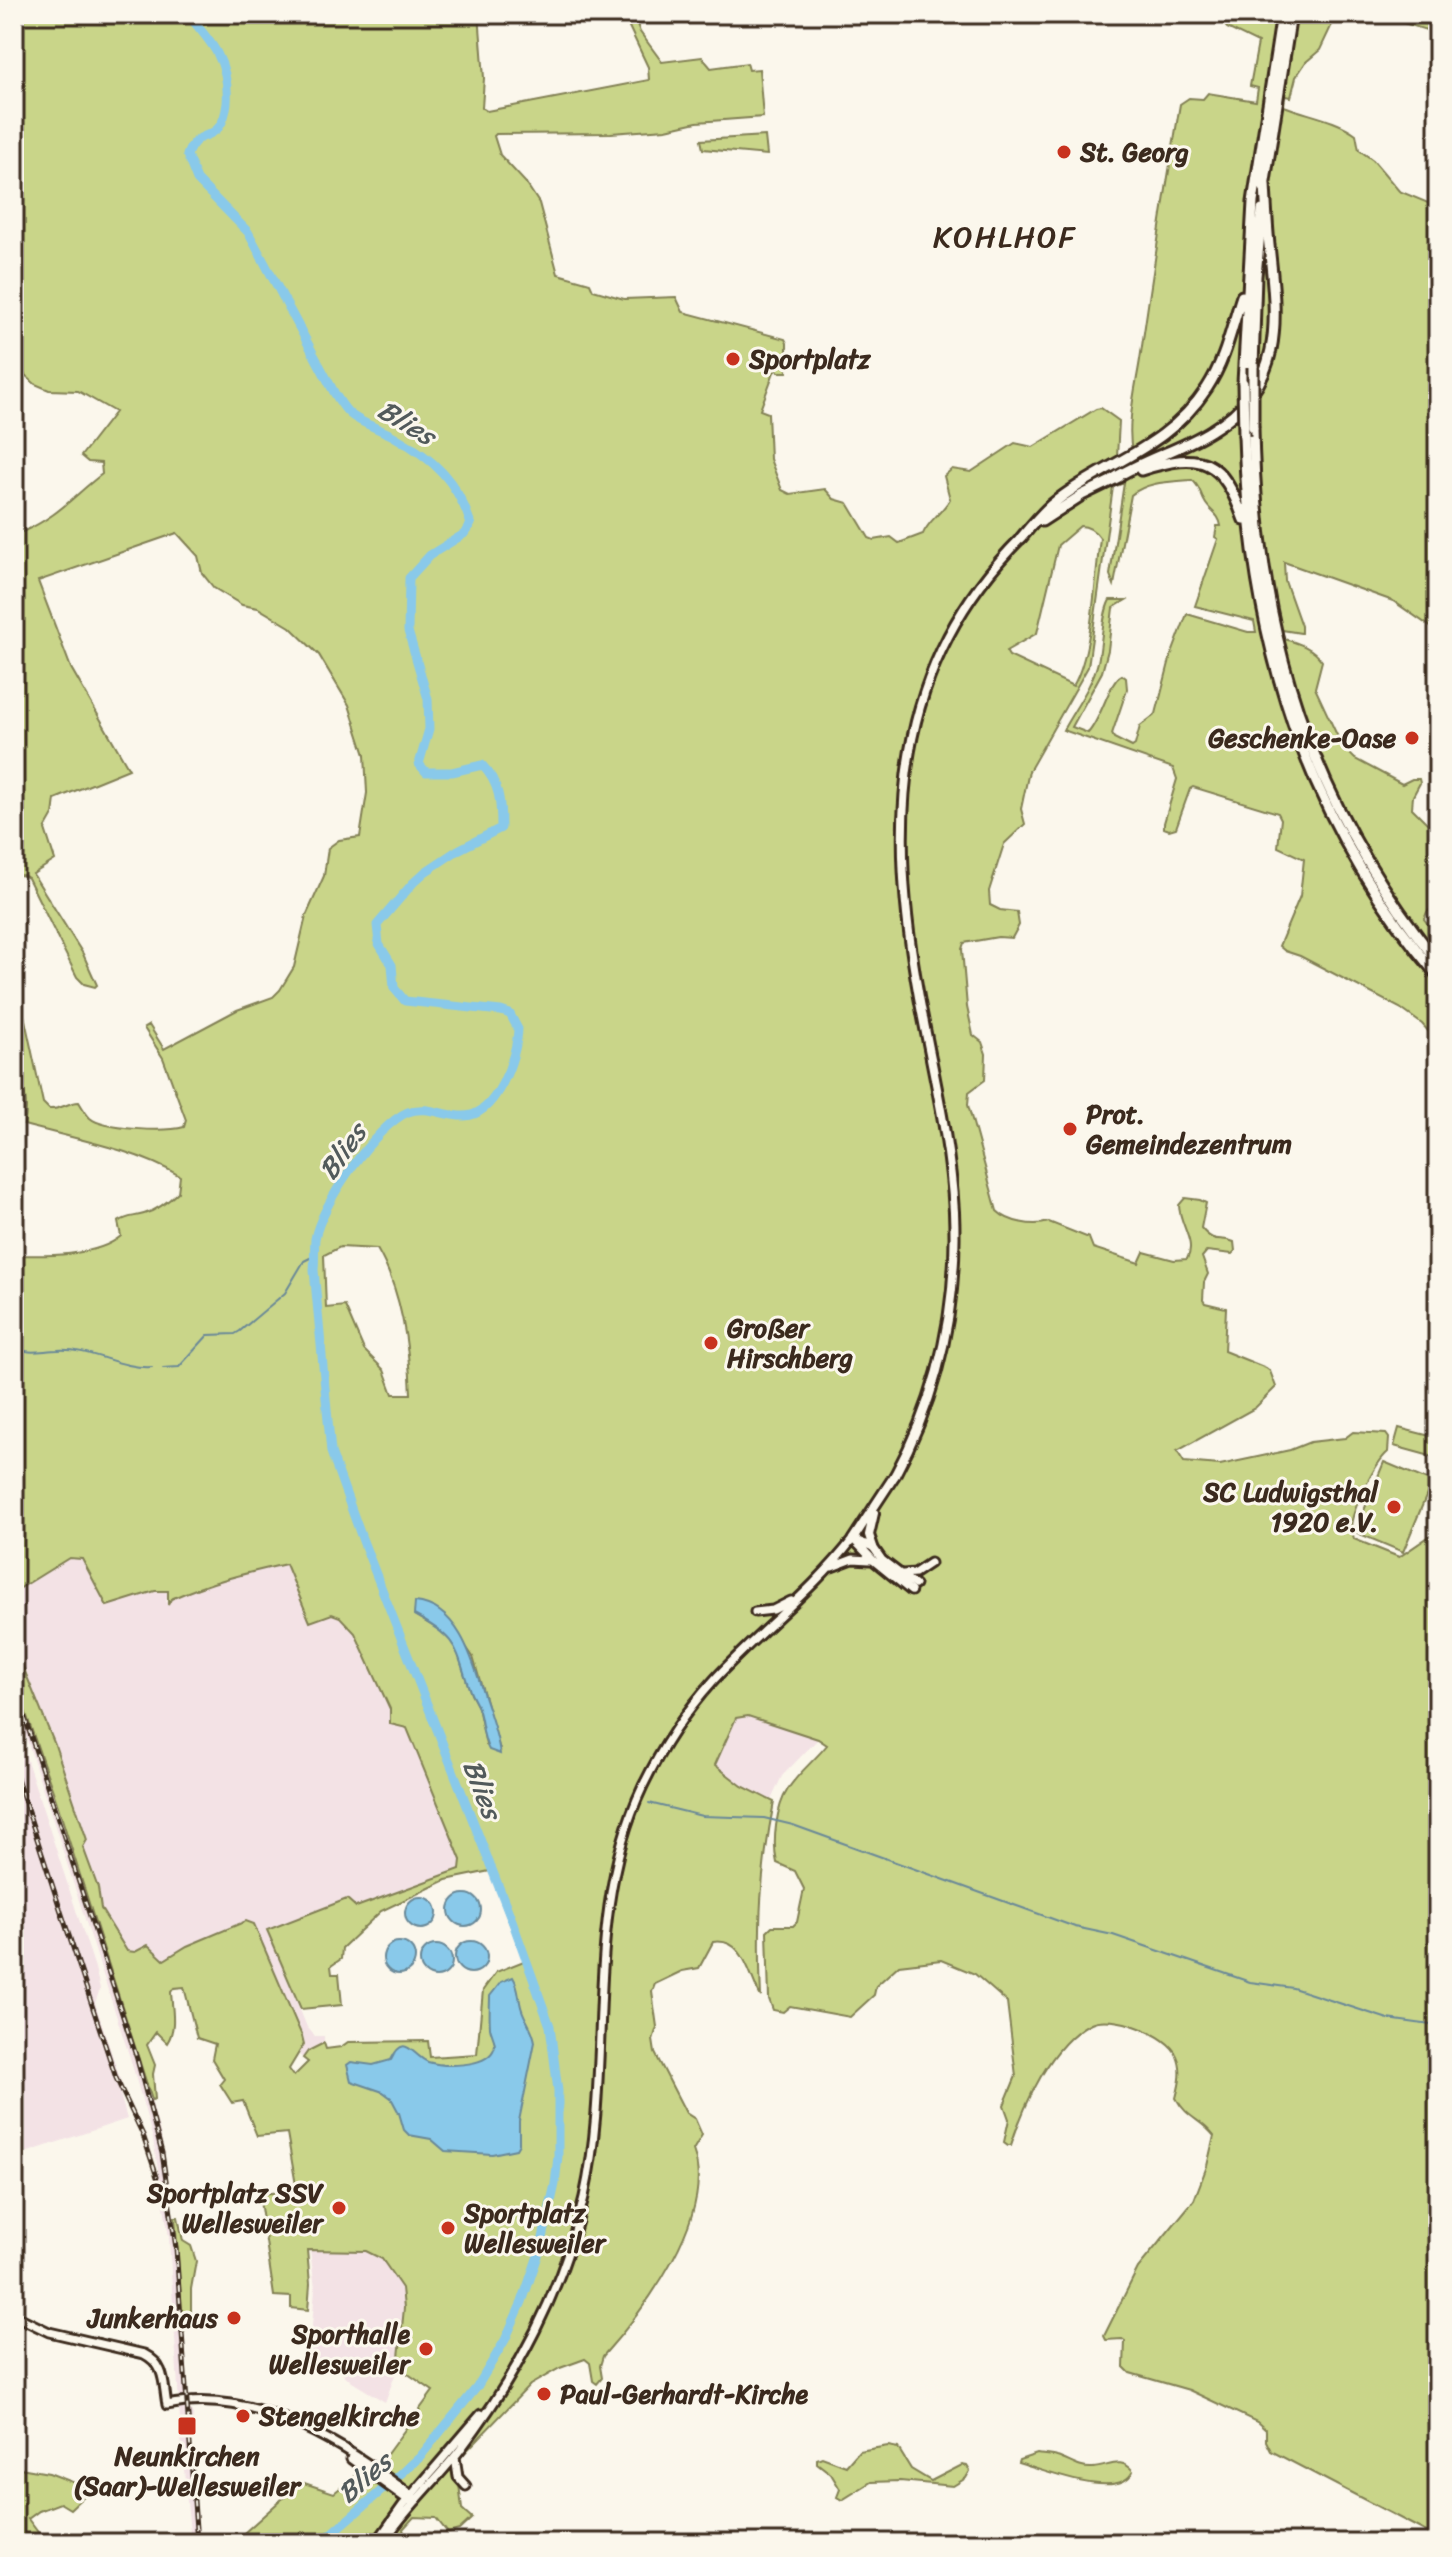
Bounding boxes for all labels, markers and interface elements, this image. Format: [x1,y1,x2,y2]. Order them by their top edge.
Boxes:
place label: St. Georg [1079,129,1189,175]
marker: St. Georg [1055,143,1073,161]
district label: KOHLHOF [933,210,1077,264]
place label: Sportplatz [748,336,872,382]
marker: Sportplatz [724,350,742,368]
water label: Blies [368,386,448,461]
place label: Geschenke-Oase [1208,715,1397,761]
marker: Geschenke-Oase [1403,729,1421,747]
place label: Prot. Gemeindezentrum [1086,1091,1292,1167]
water label: Blies [305,1110,382,1190]
marker: Prot. Gemeindezentrum [1061,1120,1079,1138]
place label: Großer Hirschberg [727,1305,853,1381]
marker: Großer Hirschberg [702,1334,720,1352]
place label: SC Ludwigsthal 1920 e.V. [1202,1469,1380,1545]
marker: SC Ludwigsthal 1920 e.V. [1385,1498,1403,1516]
water label: Blies [449,1752,517,1829]
place label: Sportplatz SSV Wellesweiler [146,2170,325,2246]
place label: Sportplatz Wellesweiler [463,2190,608,2266]
marker: Sportplatz SSV Wellesweiler [330,2199,348,2217]
marker: Sportplatz Wellesweiler [439,2219,457,2237]
place label: Junkerhaus [85,2295,219,2341]
marker: Junkerhaus [225,2309,243,2327]
place label: Sporthalle Wellesweiler [269,2311,412,2387]
marker: Sporthalle Wellesweiler [417,2340,435,2358]
place label: Paul-Gerhardt-Kirche [560,2371,808,2417]
marker: Paul-Gerhardt-Kirche [535,2385,553,2403]
place label: Stengelkirche [258,2393,420,2439]
marker: Stengelkirche [234,2407,252,2425]
marker: Neunkirchen (Saar)-Wellesweiler [176,2415,198,2437]
place label: Neunkirchen (Saar)-Wellesweiler [74,2433,303,2509]
water label: Blies [325,2437,406,2516]

